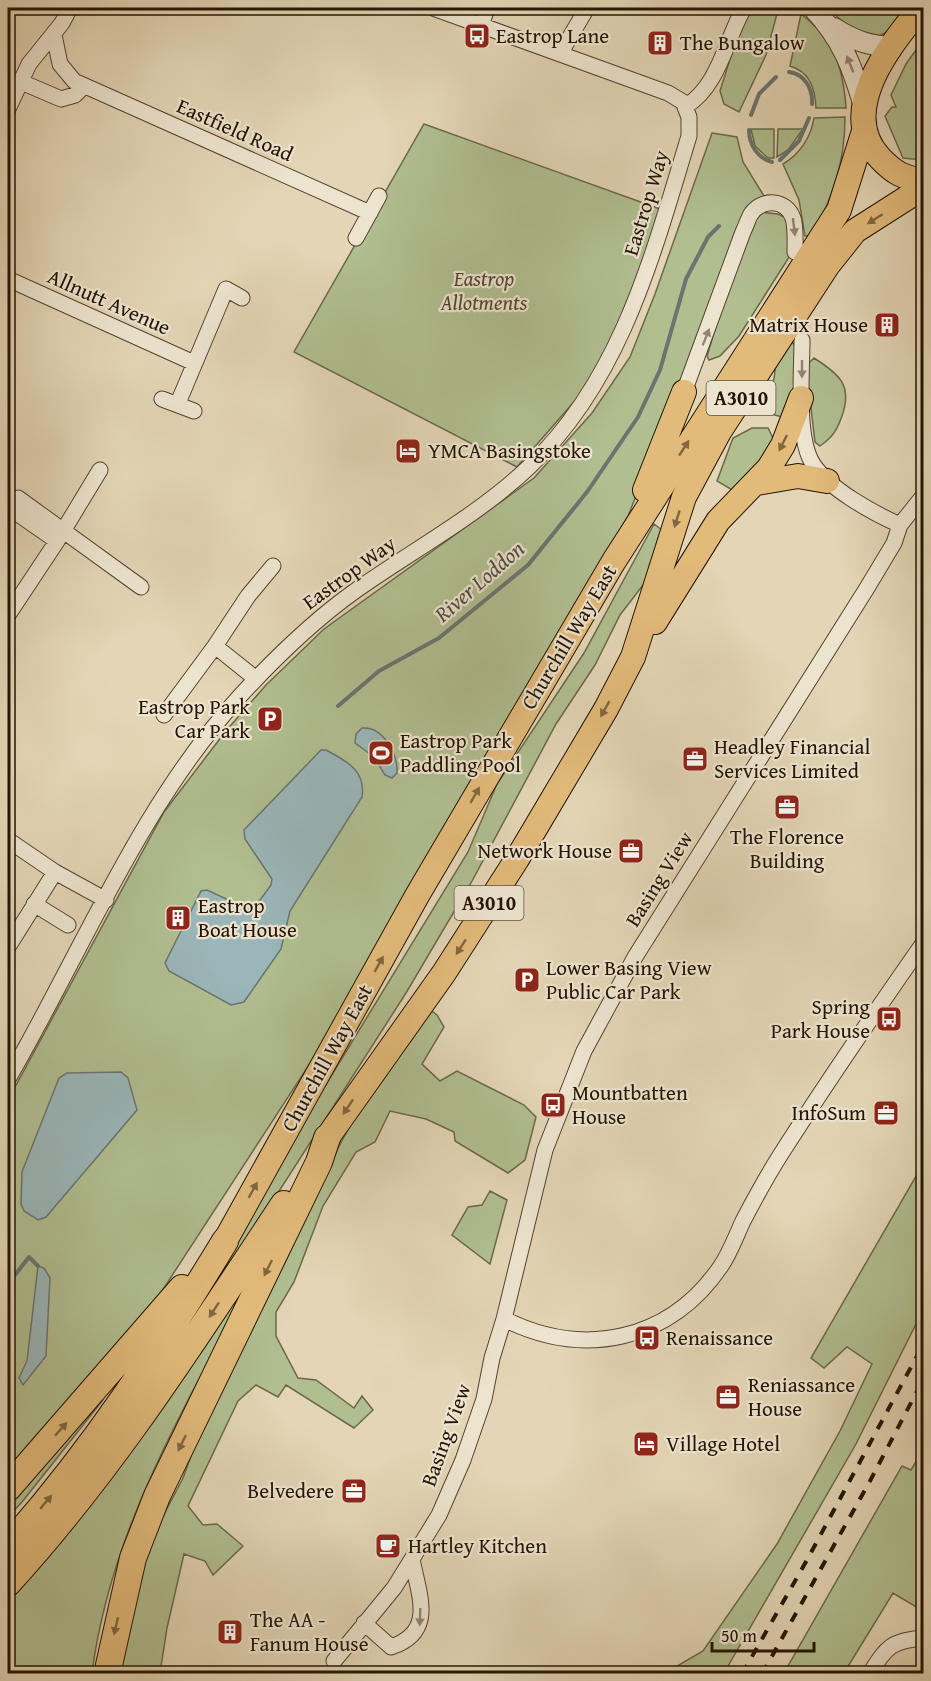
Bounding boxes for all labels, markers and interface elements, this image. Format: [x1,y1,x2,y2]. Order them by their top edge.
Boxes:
place label: Eastrop Lane [496,20,609,51]
bus stop icon: Eastrop Lane [462,21,492,51]
place label: The Bungalow [680,27,805,58]
building icon: The Bungalow [645,28,675,58]
one-way arrow [845,54,855,72]
street label: Eastfield Road [172,90,299,169]
street label: Eastrop Way [615,146,676,259]
one-way arrow [867,213,883,224]
one-way arrow [789,218,798,237]
street label: Allnutt Avenue [43,261,176,343]
park label: Eastrop Allotments [440,263,528,318]
place label: Matrix House [749,309,868,340]
building icon: Matrix House [872,310,902,340]
one-way arrow [701,328,711,346]
one-way arrow [798,359,807,378]
road number: A3010 [706,381,776,415]
one-way arrow [779,434,788,451]
place label: YMCA Basingstoke [428,435,591,466]
hotel icon: YMCA Basingstoke [393,436,423,466]
one-way arrow [679,440,690,456]
one-way arrow [672,510,681,528]
street label: Eastrop Way [296,528,402,617]
water label: River Loddon [426,533,531,630]
street label: Churchill Way East [513,558,624,715]
place label: Eastrop Park Car Park [138,691,250,746]
one-way arrow [600,701,611,717]
parking icon: Eastrop Park Car Park [255,704,285,734]
place label: Eastrop Park Paddling Pool [400,725,521,780]
place label: Headley Financial Services Limited [714,731,871,786]
sports icon: Eastrop Park Paddling Pool [366,738,396,768]
office icon: Headley Financial Services Limited [680,744,710,774]
one-way arrow [470,787,481,803]
office icon: The Florence Building [772,792,802,822]
place label: The Florence Building [730,821,844,876]
street label: Basing View [617,825,700,932]
place label: Network House [478,835,612,866]
office icon: Network House [616,836,646,866]
road number: A3010 [454,886,524,920]
place label: Eastrop Boat House [198,890,297,945]
building icon: Eastrop Boat House [163,903,193,933]
one-way arrow [455,939,466,956]
place label: Lower Basing View Public Car Park [546,952,712,1007]
one-way arrow [374,956,384,973]
parking icon: Lower Basing View Public Car Park [512,965,542,995]
street label: Churchill Way East [273,978,380,1137]
place label: Spring Park House [771,991,871,1046]
bus stop icon: Spring Park House [874,1004,904,1034]
place label: Mountbatten House [572,1077,688,1132]
bus stop icon: Mountbatten House [538,1090,568,1120]
place label: InfoSum [792,1097,866,1128]
office icon: InfoSum [871,1098,901,1128]
one-way arrow [343,1099,354,1115]
one-way arrow [248,1182,259,1198]
one-way arrow [263,1259,272,1276]
one-way arrow [209,1302,220,1318]
place label: Renaissance [666,1322,773,1353]
bus stop icon: Renaissance [632,1323,662,1353]
place label: Reniassance House [748,1369,855,1424]
street label: Basing View [413,1379,478,1491]
office icon: Reniassance House [713,1382,743,1412]
one-way arrow [54,1421,68,1436]
place label: Village Hotel [666,1428,780,1459]
hotel icon: Village Hotel [631,1429,661,1459]
one-way arrow [177,1434,187,1451]
place label: Belvedere [247,1475,334,1506]
office icon: Belvedere [339,1476,369,1506]
one-way arrow [39,1495,52,1510]
place label: Hartley Kitchen [408,1530,547,1561]
cafe icon: Hartley Kitchen [373,1531,403,1561]
place label: The AA - Fanum House [250,1604,369,1659]
one-way arrow [415,1607,424,1626]
scale bar [712,1615,814,1653]
one-way arrow [111,1616,121,1635]
building icon: The AA - Fanum House [215,1617,245,1647]
text: 50 m [721,1622,757,1649]

